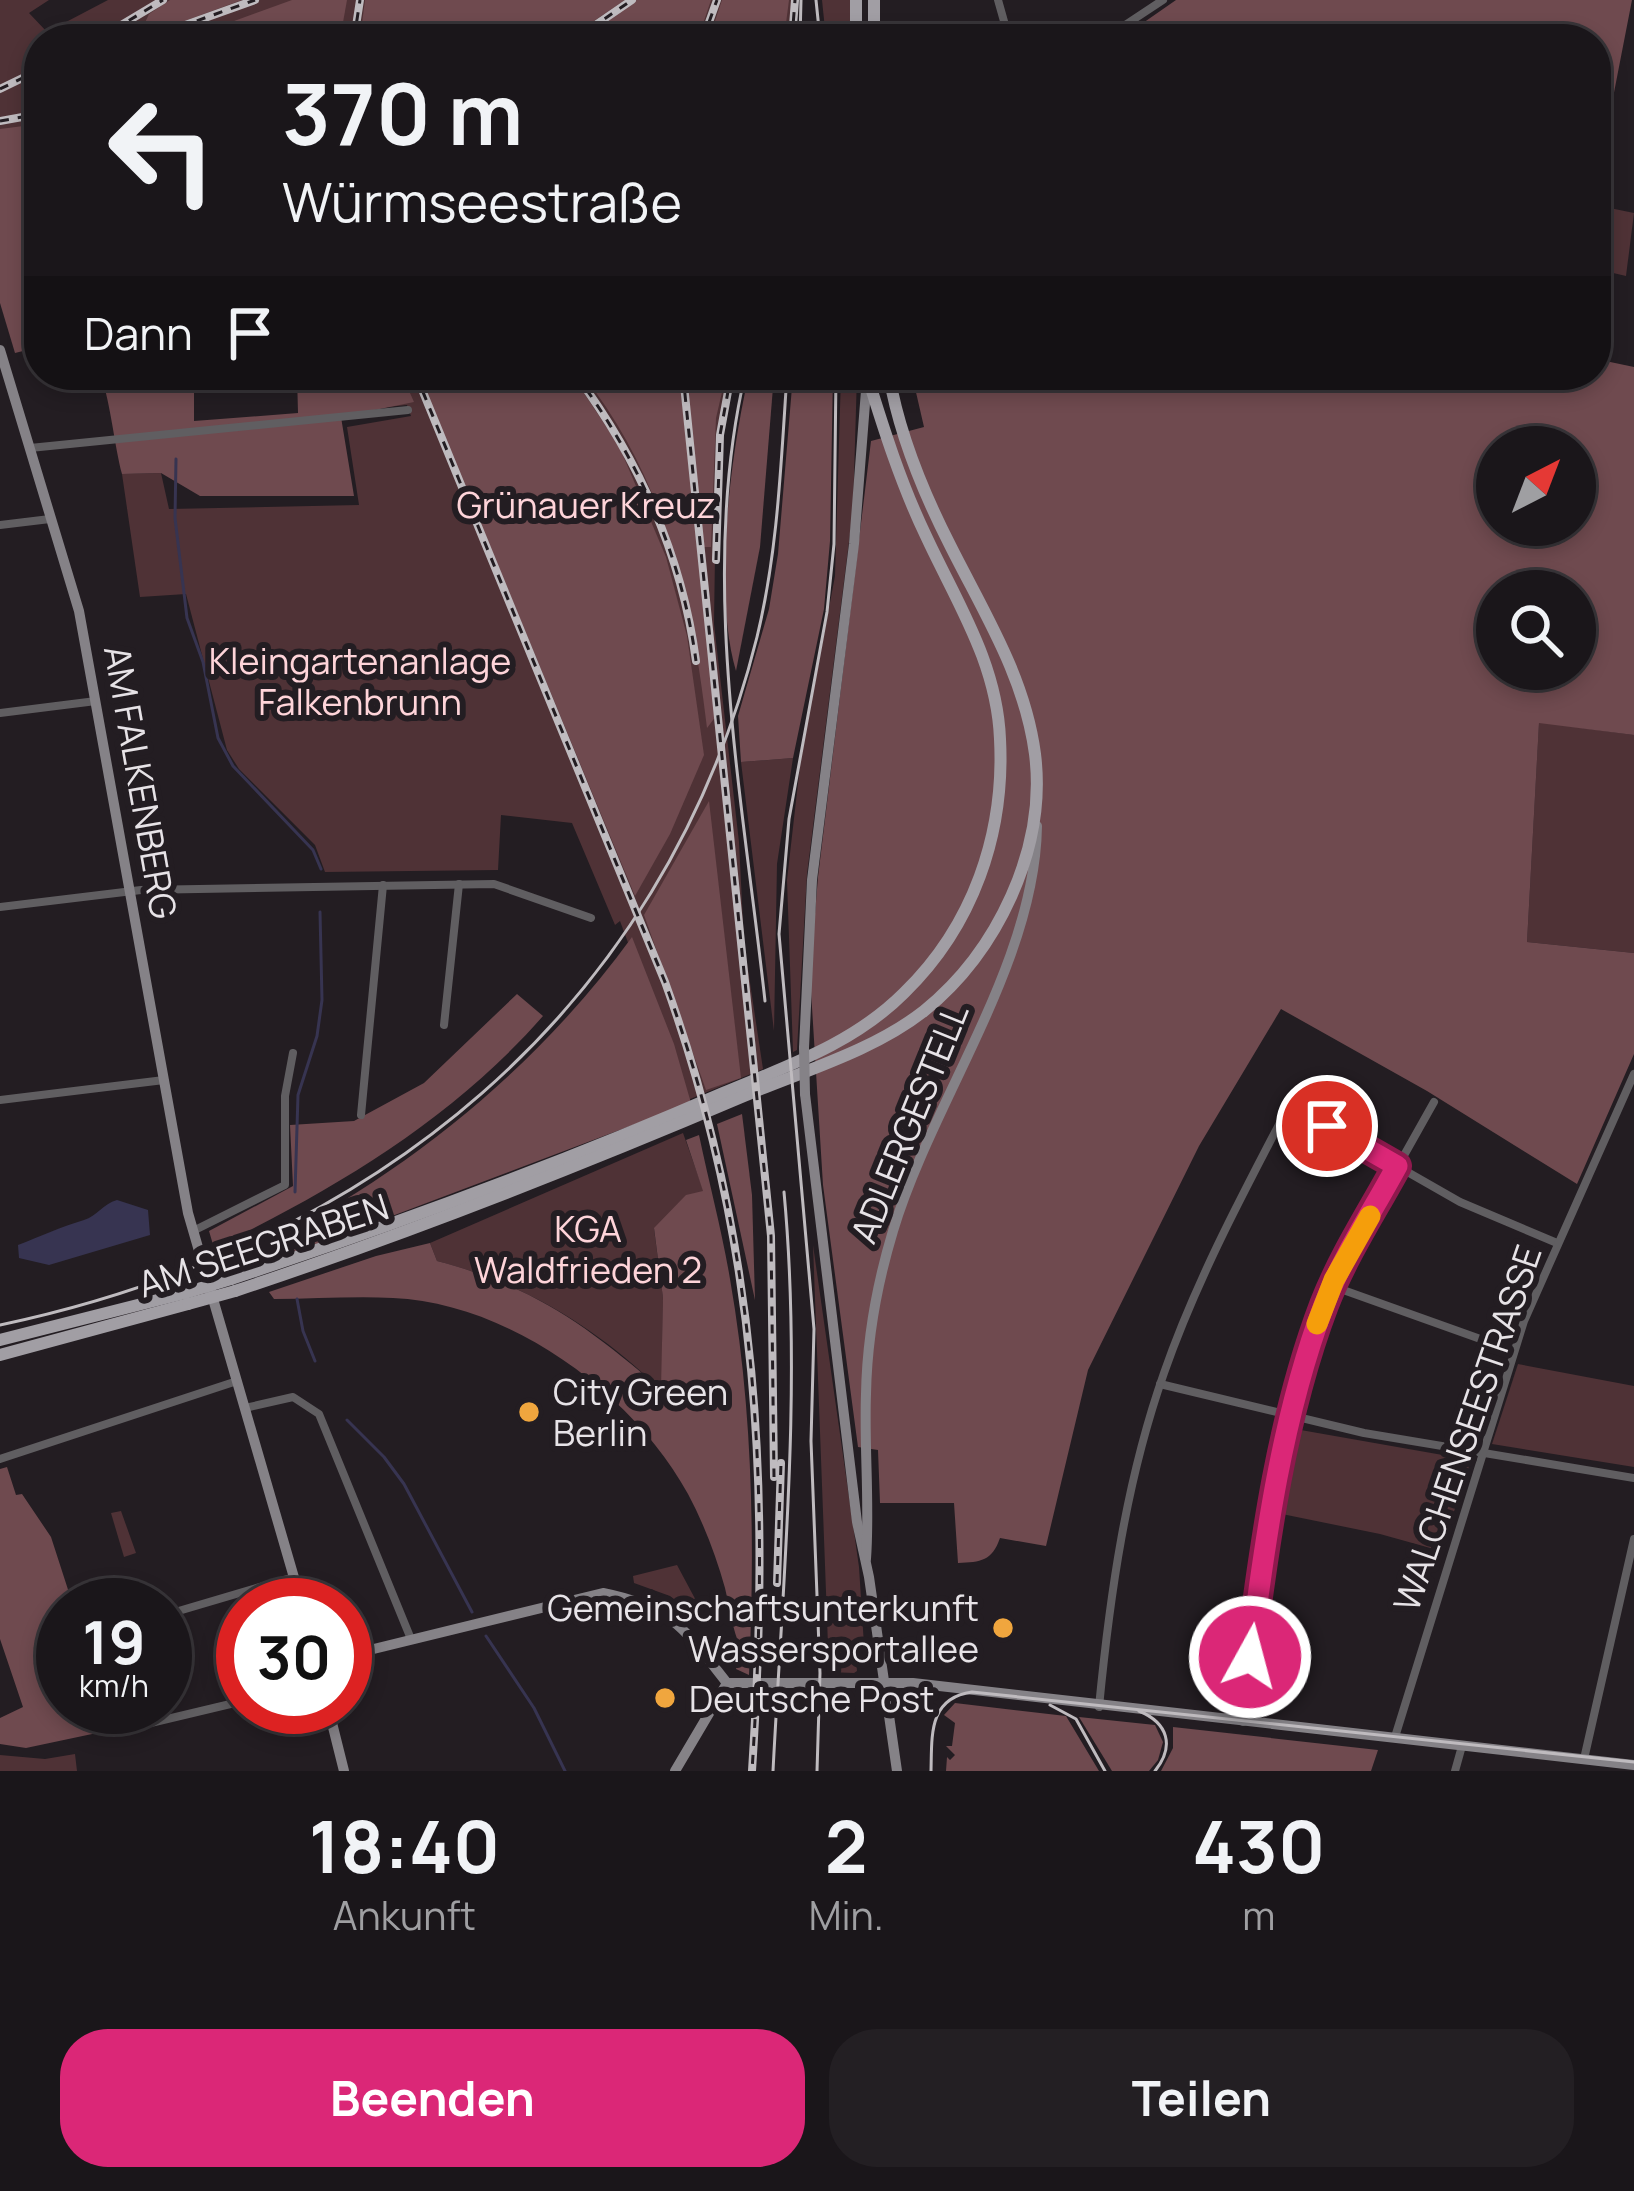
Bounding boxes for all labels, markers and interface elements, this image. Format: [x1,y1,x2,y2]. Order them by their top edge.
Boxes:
text: 370 m [282,55,523,170]
icon: left [84,72,240,228]
text: Würmseestraße [282,164,682,238]
icon: arrive [217,300,283,366]
text: Dann [84,302,193,364]
north arrow [1476,426,1596,546]
map controls [1476,426,1596,690]
park label: Grünauer Kreuz [456,480,716,529]
button: search [1476,570,1596,690]
park label: Kleingartenanlage Falkenbrunn [209,636,511,726]
street label: AM FALKENBERG [93,642,189,922]
street label: ADLERGESTELL [839,996,979,1250]
pin [1276,1075,1378,1177]
icon: arrive [1294,1093,1360,1159]
street label: AM SEEGRABEN [132,1181,394,1309]
park label: KGA Waldfrieden 2 [474,1204,702,1294]
street label: WALCHENSEESTRASSE [1381,1238,1553,1618]
place label: City Green Berlin [553,1367,728,1457]
marker: City Green Berlin [516,1399,542,1425]
speed limit sign: 30 [216,1578,372,1734]
place label: Gemeinschaftsunterkunft Wassersportallee [547,1583,979,1673]
position arrow [1187,1594,1313,1720]
text: 19 [82,1600,146,1682]
marker: Gemeinschaftsunterkunft Wassersportallee [990,1615,1016,1641]
text: km/h [79,1665,149,1706]
place label: Deutsche Post [689,1674,935,1723]
marker: Deutsche Post [652,1685,678,1711]
text: 18:40 [309,1796,500,1895]
text: 2 [825,1796,868,1895]
text: 430 [1192,1796,1325,1895]
text: Ankunft [333,1888,476,1942]
text: Min. [809,1888,884,1942]
text: m [1242,1888,1275,1942]
button: Beenden [60,2029,805,2167]
button: Teilen [829,2029,1574,2167]

